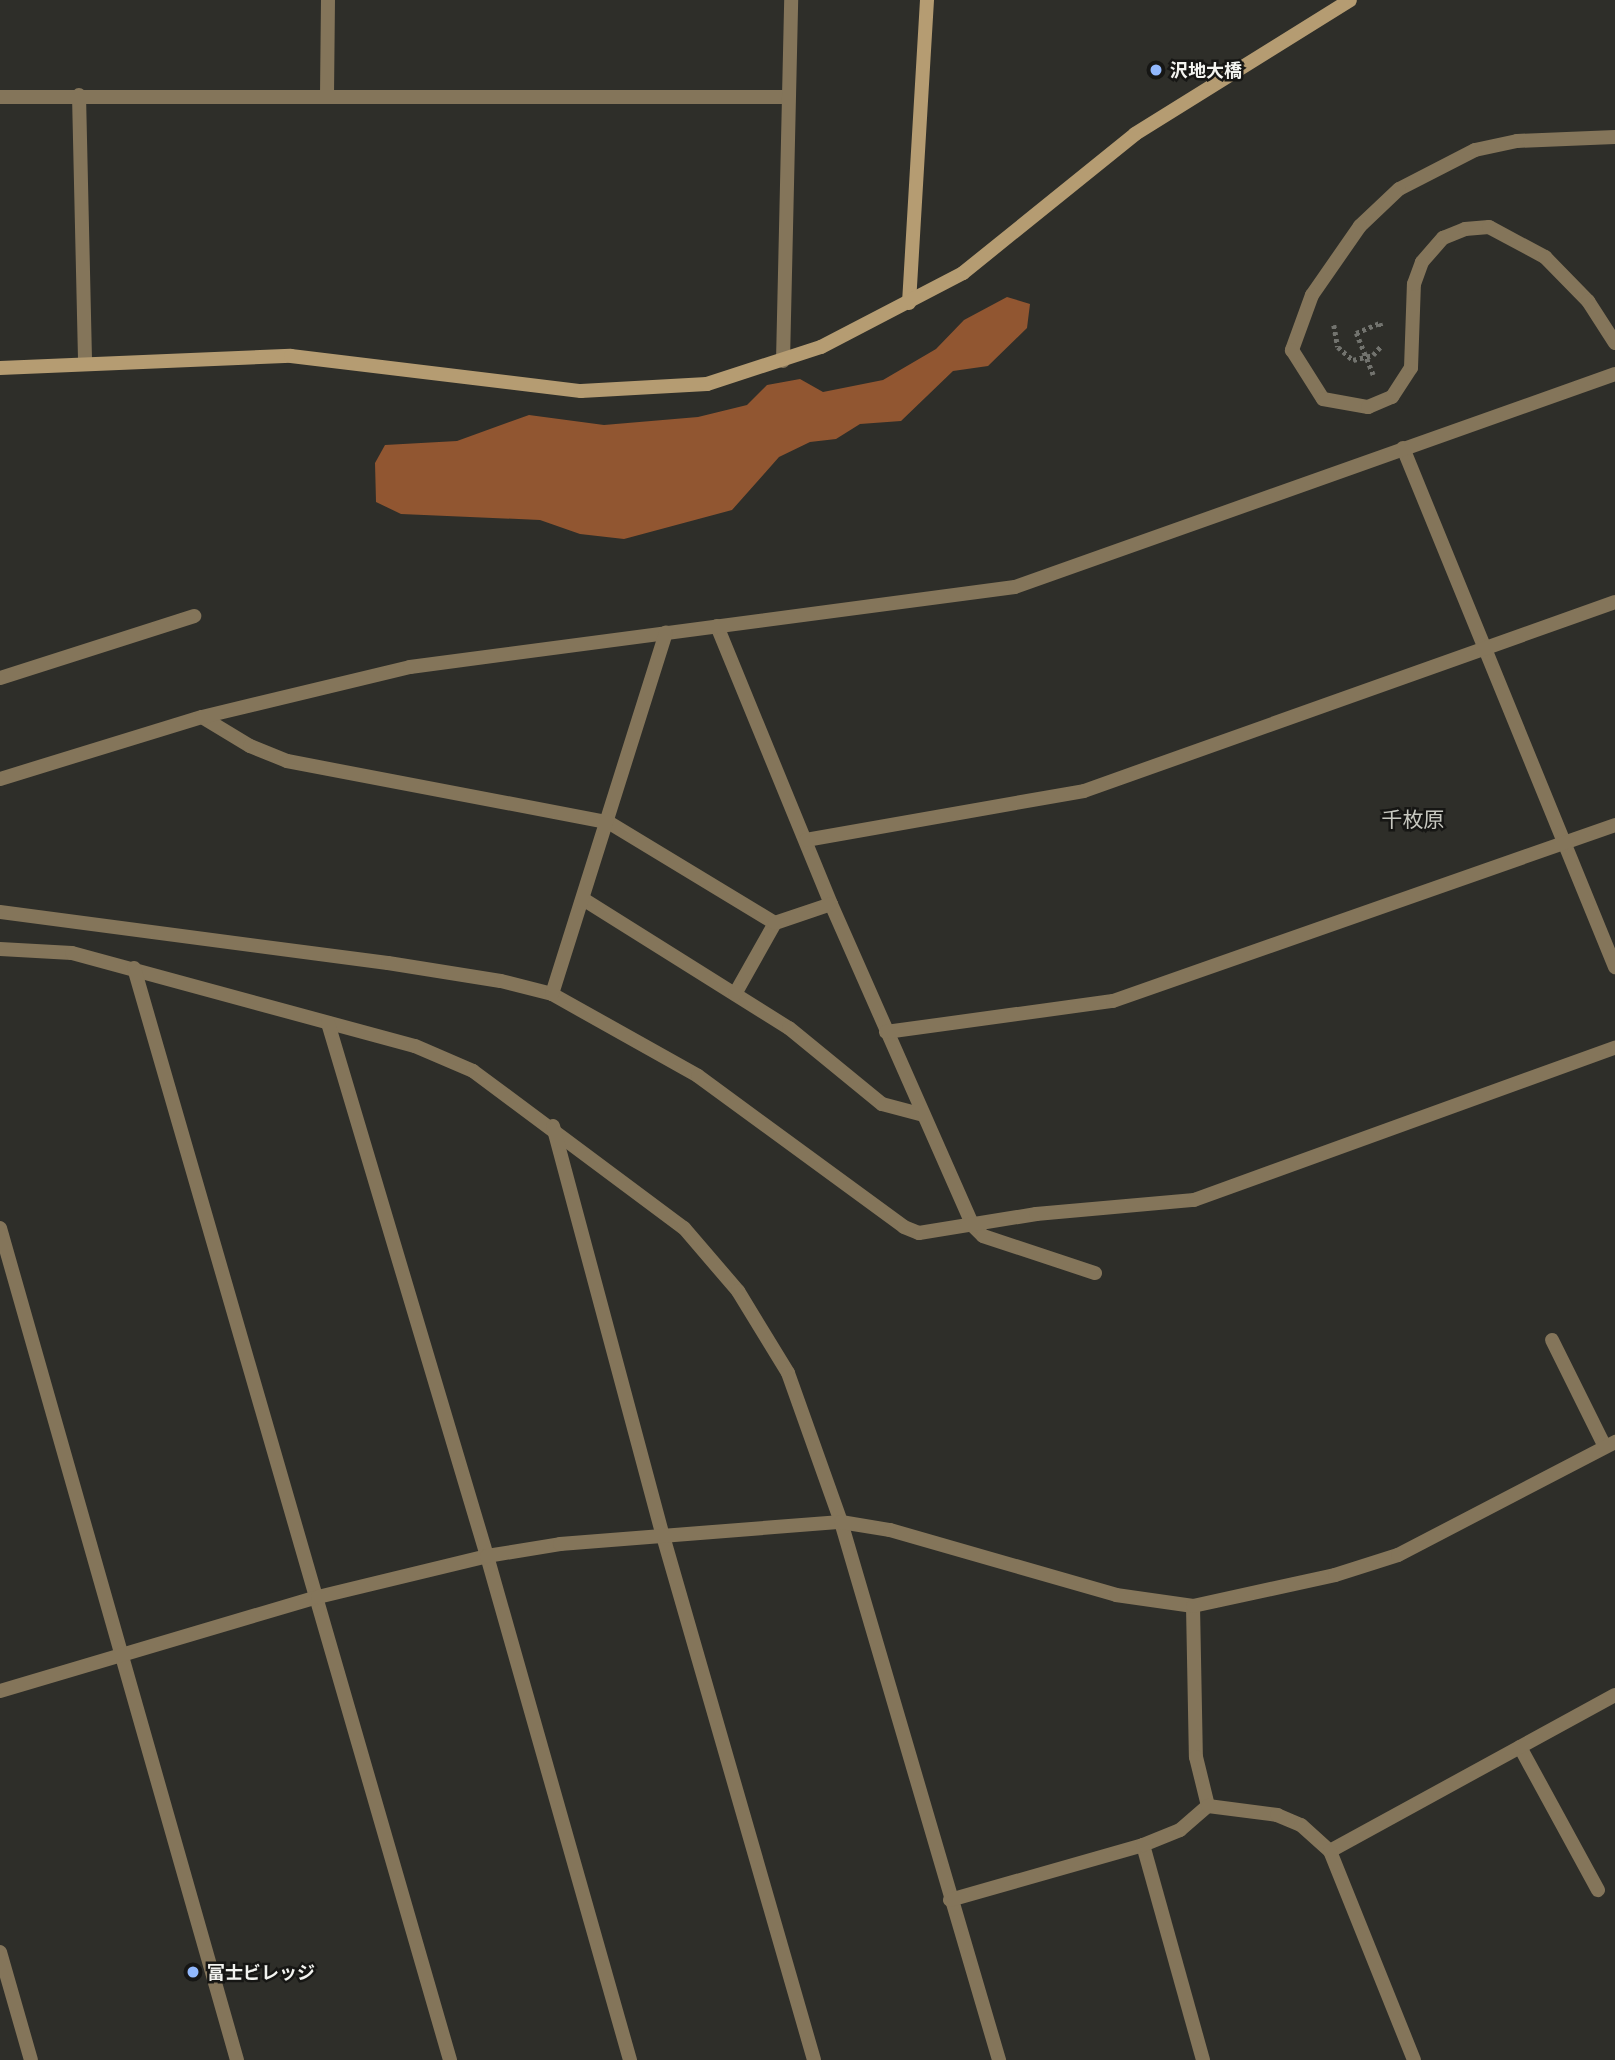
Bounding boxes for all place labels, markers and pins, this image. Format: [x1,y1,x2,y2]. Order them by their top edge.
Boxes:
place label: 沢地大橋 [1170,59,1242,81]
marker: 沢地大橋 [1148,62,1164,78]
place label: 富士ビレッジ [207,1961,315,1983]
marker: 富士ビレッジ [185,1964,201,1980]

